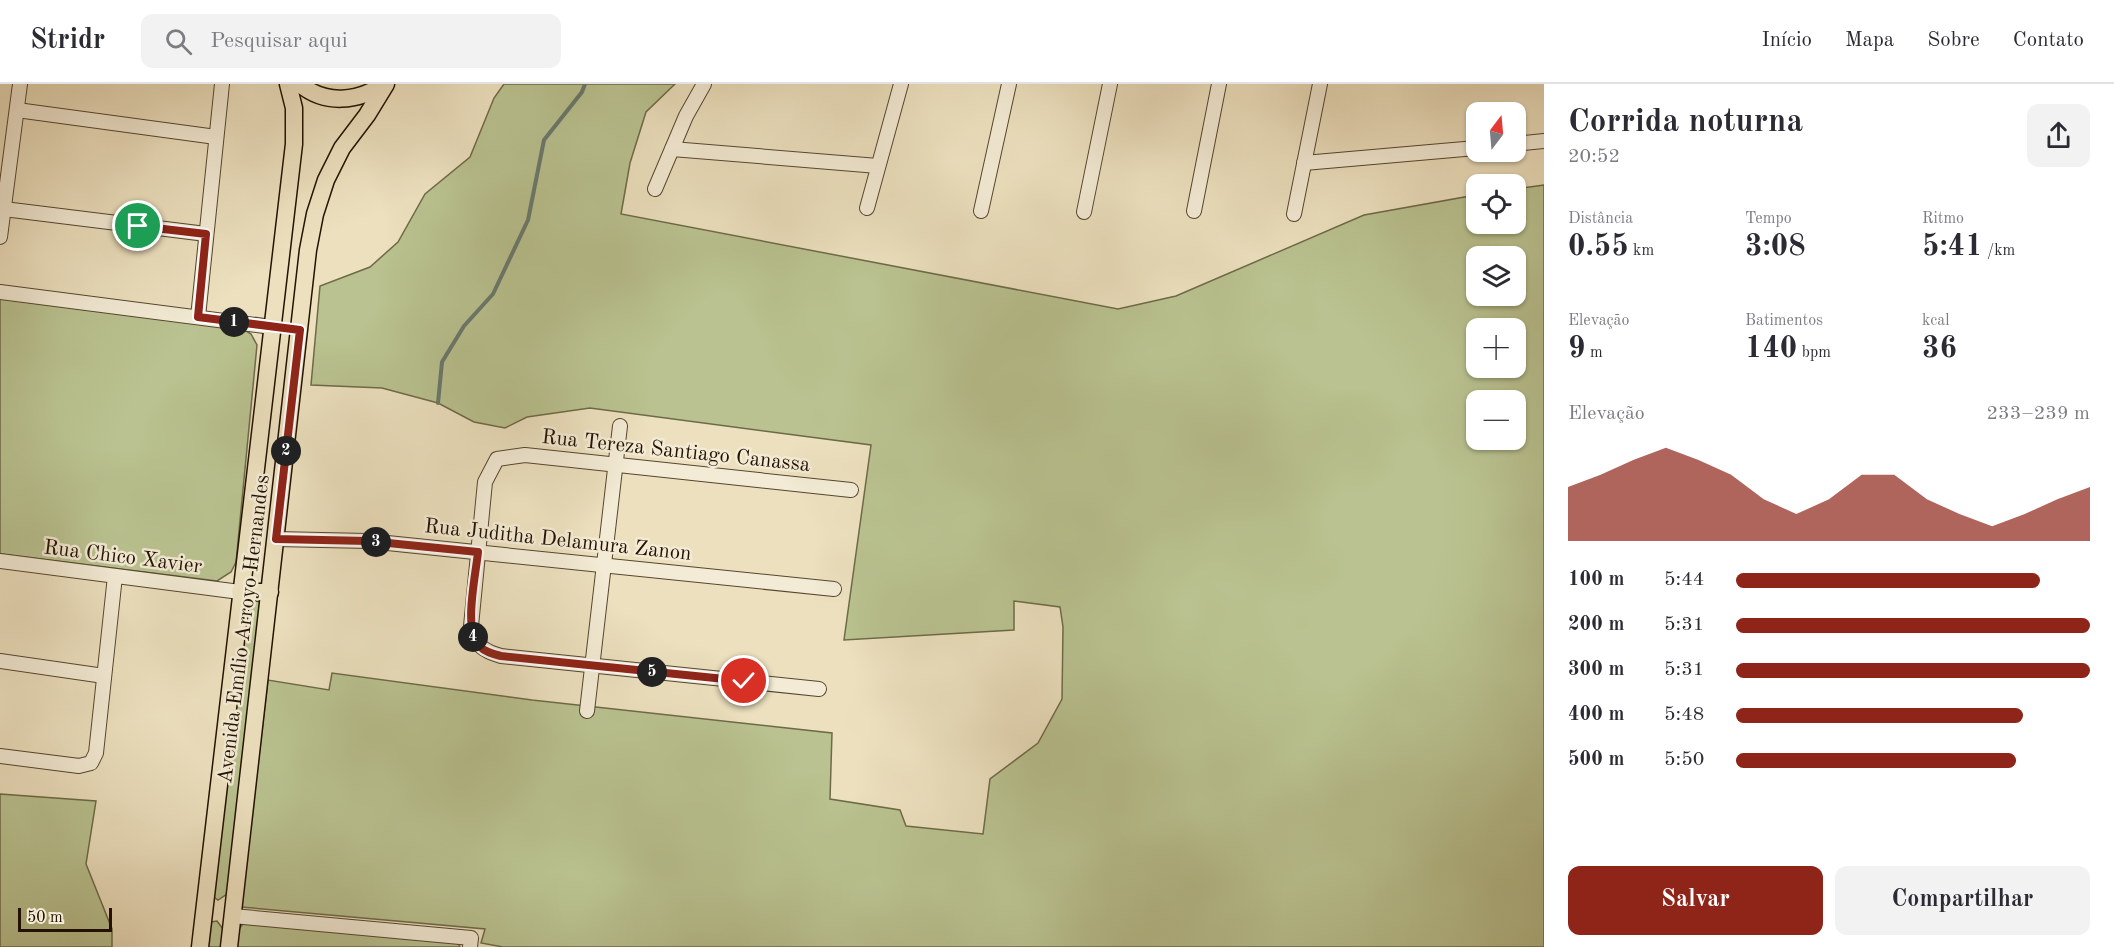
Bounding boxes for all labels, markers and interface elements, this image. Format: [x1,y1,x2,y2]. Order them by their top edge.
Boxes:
search box [141,14,561,68]
icon: search [162,25,195,58]
text: Stridr [30,27,105,55]
text: Pesquisar aqui [210,30,348,52]
text: Início [1761,30,1812,51]
text: Mapa [1845,30,1894,51]
text: Sobre [1927,30,1980,51]
text: Contato [2013,30,2084,51]
north arrow [1466,102,1526,162]
map controls [1466,102,1526,450]
button: share [2027,104,2090,167]
text: Corrida noturna [1568,106,1803,139]
text: 20:52 [1568,147,1620,167]
button: locate [1466,174,1526,234]
pin [112,200,163,251]
icon: arrive [121,209,154,242]
text: Distância [1568,211,1633,227]
text: Tempo [1745,211,1792,227]
text: Ritmo [1922,211,1964,227]
text: 0.55 [1568,232,1629,262]
text: 3:08 [1745,232,1806,262]
text: 5:41 [1922,232,1983,262]
text: km [1629,243,1654,259]
text: /km [1983,243,2015,259]
button: layers [1466,246,1526,306]
pin: 1 [219,307,249,337]
text: Elevação [1568,313,1629,329]
text: Batimentos [1745,313,1823,329]
text: kcal [1922,313,1950,329]
text: 1 [229,314,239,330]
button: + [1466,318,1526,378]
text: 9 [1568,334,1585,364]
text: 140 [1745,334,1797,364]
text: 36 [1922,334,1957,364]
text: m [1585,345,1603,361]
text: bpm [1797,345,1831,361]
button: − [1466,390,1526,450]
text: Elevação [1568,404,1645,424]
text: 233–239 m [1987,404,2090,424]
street label: Rua Tereza Santiago Canassa [540,427,811,476]
pin: 2 [271,436,301,466]
text: 2 [281,443,291,459]
street label: Avenida Emílio Arroyo Hernandes [215,474,274,785]
street label: Rua Juditha Delamura Zanon [423,516,693,565]
pin: 3 [361,527,391,557]
text: 3 [371,534,381,550]
street label: Rua Chico Xavier [42,537,204,578]
text: 100 m [1568,570,1624,590]
text: 5:44 [1664,570,1704,590]
text: 200 m [1568,615,1624,635]
text: 5:31 [1664,615,1704,635]
pin: 4 [458,622,488,652]
text: 4 [468,629,478,645]
pin [718,655,769,706]
pin: 5 [637,657,667,687]
text: 300 m [1568,660,1624,680]
text: 5:31 [1664,660,1704,680]
text: 5 [647,664,657,680]
icon: check [727,664,760,697]
text: 400 m [1568,705,1624,725]
text: 5:48 [1664,705,1704,725]
text: 500 m [1568,750,1624,770]
text: 5:50 [1664,750,1704,770]
button: Salvar [1568,866,1823,935]
button: Compartilhar [1835,866,2090,935]
scale bar [18,905,112,932]
text: 50 m [27,910,63,926]

